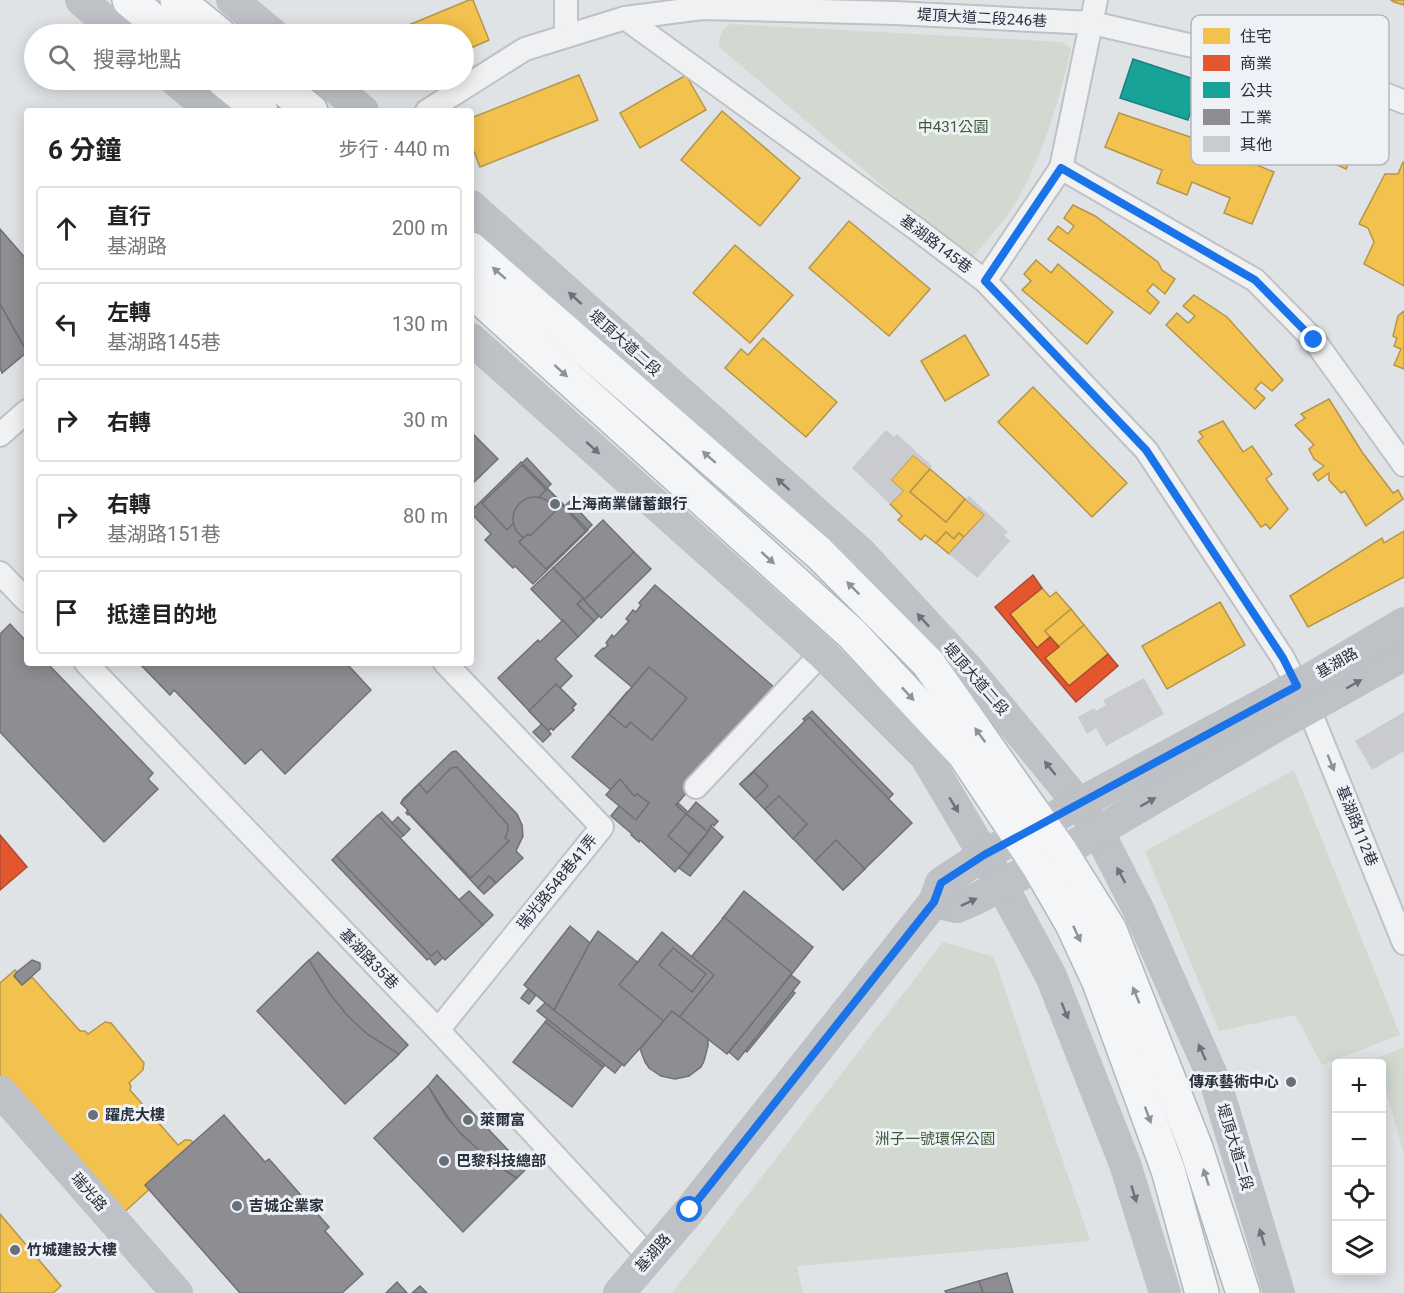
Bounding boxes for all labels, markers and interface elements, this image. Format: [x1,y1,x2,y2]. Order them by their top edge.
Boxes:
street label: 堤頂大道二段246巷 [916,6,1048,30]
legend [1191,15,1389,165]
search box [24,24,474,90]
text: 住宅 [1240,27,1272,46]
icon: search [45,41,78,74]
text: 搜尋地點 [93,47,181,72]
text: 商業 [1240,54,1272,73]
text: 公共 [1240,81,1272,100]
text: 工業 [1240,108,1272,127]
park label: 中431公園 [918,118,988,136]
text: 6 分鐘 [48,135,121,165]
text: 其他 [1240,135,1272,154]
text: 步行 · 440 m [339,137,450,161]
text: 直行 [107,204,151,229]
street label: 基湖路145巷 [897,211,975,277]
icon: ahead [50,212,83,245]
text: 200 m [392,216,448,240]
text: 基湖路 [107,234,167,258]
one-way arrow [492,267,507,280]
one-way arrow [568,292,583,305]
text: 左轉 [107,300,151,325]
street label: 堤頂大道二段 [586,306,664,380]
icon: left [50,308,83,341]
text: 130 m [392,312,448,336]
route end [1300,326,1326,352]
text: 基湖路145巷 [107,330,221,354]
one-way arrow [553,364,568,377]
icon: right [50,404,83,437]
text: 30 m [403,408,448,432]
text: 右轉 [107,410,151,435]
one-way arrow [585,441,600,454]
one-way arrow [702,451,717,464]
one-way arrow [776,477,791,491]
text: 右轉 [107,492,151,517]
place label: 上海商業儲蓄銀行 [567,495,687,513]
marker: 上海商業儲蓄銀行 [548,497,562,511]
icon: right [50,500,83,533]
text: 80 m [403,504,448,528]
text: 基湖路151巷 [107,522,221,546]
one-way arrow [761,551,776,565]
one-way arrow [847,581,861,595]
icon: arrive [50,596,83,629]
text: 抵達目的地 [107,602,217,627]
one-way arrow [917,613,930,628]
street label: 堤頂大道二段 [940,639,1012,719]
street label: 基湖路 [1313,644,1361,682]
one-way arrow [1346,679,1363,689]
one-way arrow [901,686,915,701]
one-way arrow [974,727,986,743]
one-way arrow [1327,754,1337,772]
one-way arrow [1044,760,1057,776]
street label: 基湖路112巷 [1333,783,1381,869]
one-way arrow [1140,796,1156,807]
one-way arrow [949,797,959,814]
street label: 瑞光路548巷41弄 [513,831,601,933]
one-way arrow [1116,866,1125,883]
one-way arrow [960,896,978,906]
street label: 基湖路35巷 [336,925,402,993]
one-way arrow [1072,925,1082,943]
one-way arrow [1130,986,1140,1004]
one-way arrow [1060,1003,1070,1021]
one-way arrow [1197,1043,1206,1060]
map controls [1332,1059,1386,1275]
button: + [1332,1059,1386,1113]
place label: 傳承藝術中心 [1189,1073,1279,1091]
marker: 傳承藝術中心 [1284,1075,1298,1089]
street label: 堤頂大道二段 [1213,1101,1257,1193]
place label: 躍虎大樓 [105,1106,165,1124]
one-way arrow [1144,1106,1154,1124]
marker: 躍虎大樓 [86,1108,100,1122]
place label: 萊爾富 [480,1111,525,1129]
marker: 萊爾富 [461,1113,475,1127]
button: − [1332,1113,1386,1167]
park label: 洲子一號環保公園 [875,1130,995,1148]
place label: 巴黎科技總部 [456,1152,546,1170]
marker: 巴黎科技總部 [437,1154,451,1168]
button: locate [1332,1167,1386,1221]
one-way arrow [1201,1168,1210,1186]
street label: 瑞光路 [67,1169,111,1215]
one-way arrow [1130,1185,1139,1203]
route start [676,1196,702,1222]
place label: 吉城企業家 [249,1197,324,1215]
marker: 吉城企業家 [230,1199,244,1213]
button: layers [1332,1221,1386,1275]
one-way arrow [1257,1228,1266,1246]
street label: 基湖路 [631,1230,675,1276]
place label: 竹城建設大樓 [27,1241,117,1259]
marker: 竹城建設大樓 [8,1243,22,1257]

